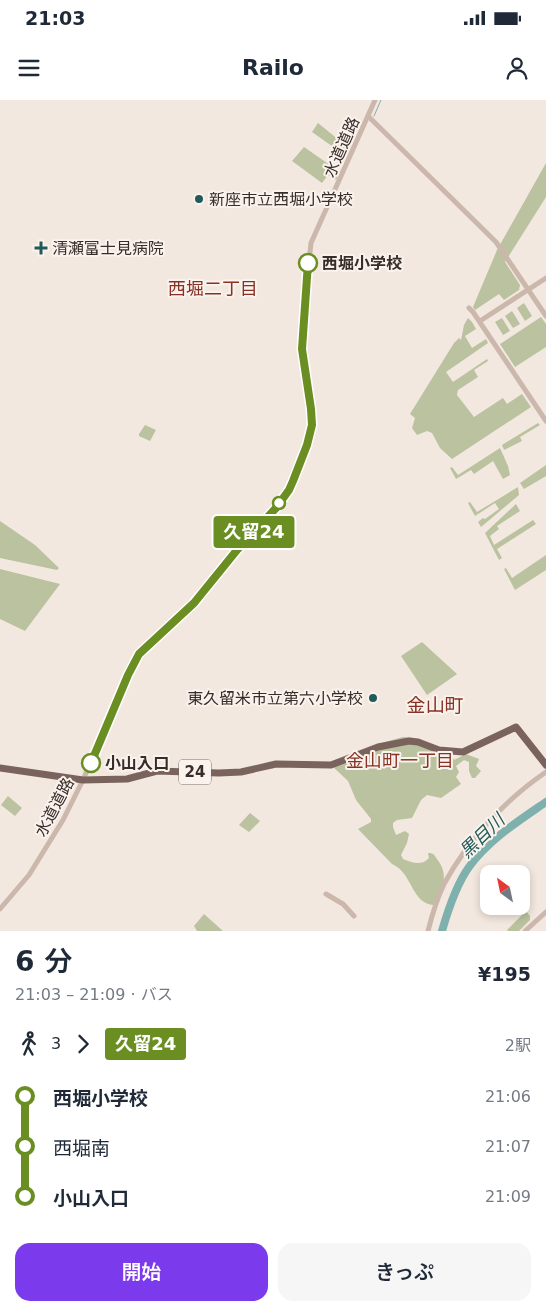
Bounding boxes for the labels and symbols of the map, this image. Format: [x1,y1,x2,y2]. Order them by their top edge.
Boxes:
street label: 水道道路 [320,114,363,180]
place label: 新座市立西堀小学校 [209,190,353,209]
marker: 新座市立西堀小学校 [193,193,205,205]
place label: 清瀬富士見病院 [52,239,164,258]
marker: 清瀬富士見病院 [34,241,48,255]
marker: 西堀小学校 [298,253,318,273]
place label: 西堀小学校 [322,254,402,273]
district label: 西堀二丁目 [168,278,258,299]
unlabelled marker [272,496,286,510]
line badge: 久留24 [219,516,289,548]
place label: 東久留米市立第六小学校 [187,689,363,708]
marker: 東久留米市立第六小学校 [367,692,379,704]
district label: 金山町 [406,694,464,716]
district label: 金山町一丁目 [346,750,454,771]
marker: 小山入口 [81,753,101,773]
place label: 小山入口 [105,754,169,773]
road number: 24 [179,760,211,784]
street label: 水道道路 [31,775,78,840]
water label: 黒目川 [455,808,510,862]
north arrow [480,865,530,915]

